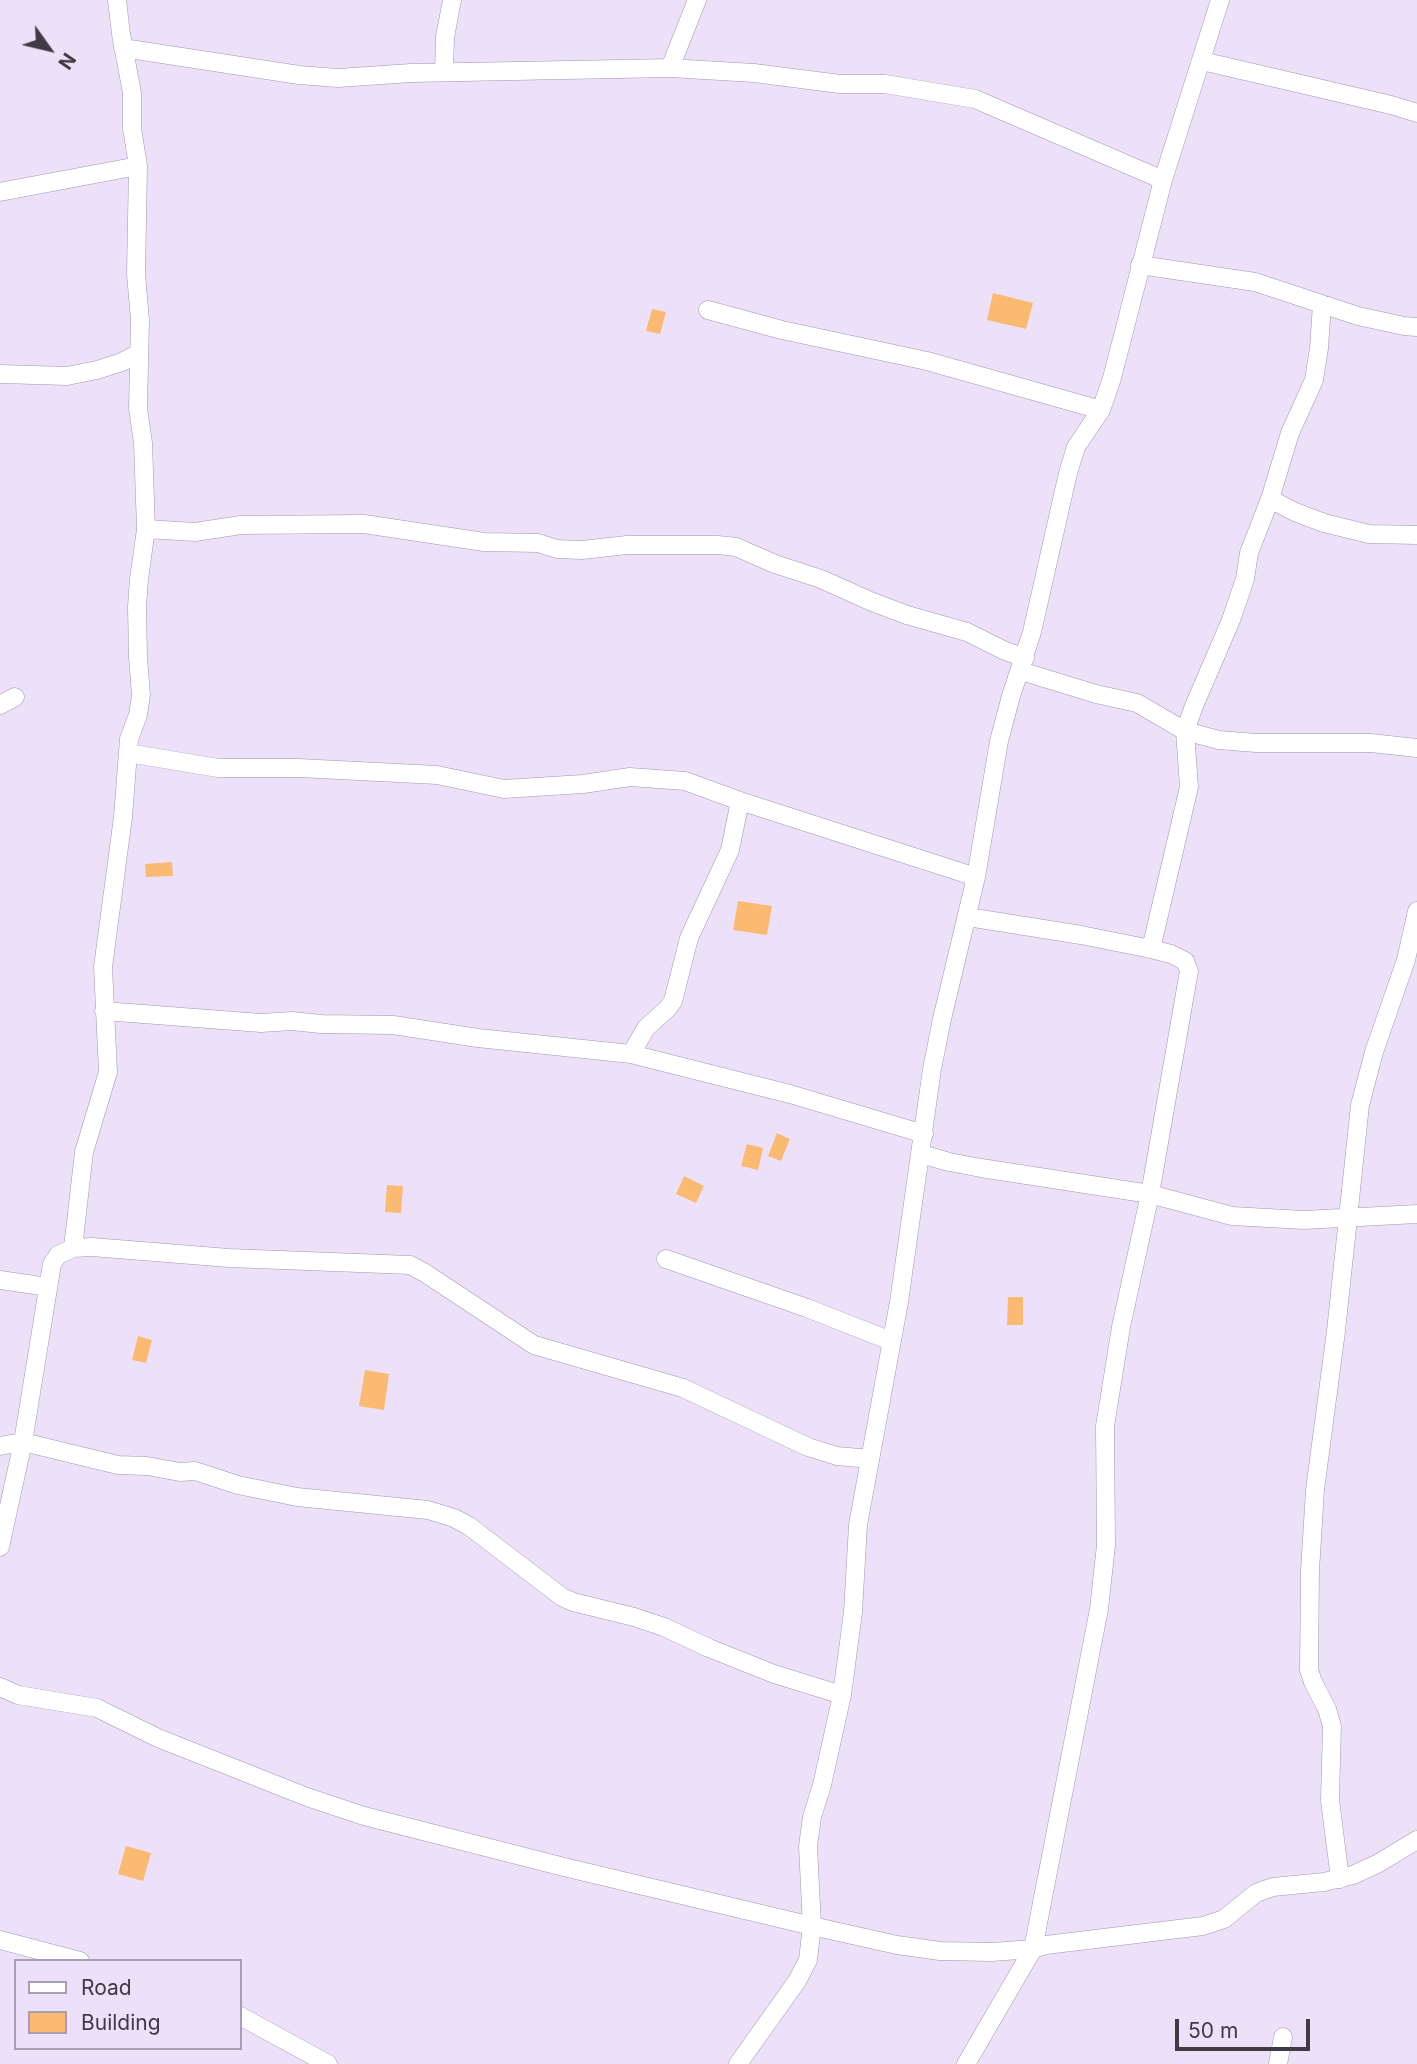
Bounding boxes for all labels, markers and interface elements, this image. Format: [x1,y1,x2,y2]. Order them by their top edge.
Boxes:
north arrow [14,14,84,84]
text: N [53,49,80,73]
legend [14,1959,242,2050]
text: Road [81,1975,132,2000]
scale bar [1179,2004,1314,2048]
text: Building [81,2010,161,2035]
text: 50 m [1188,2018,1238,2043]

